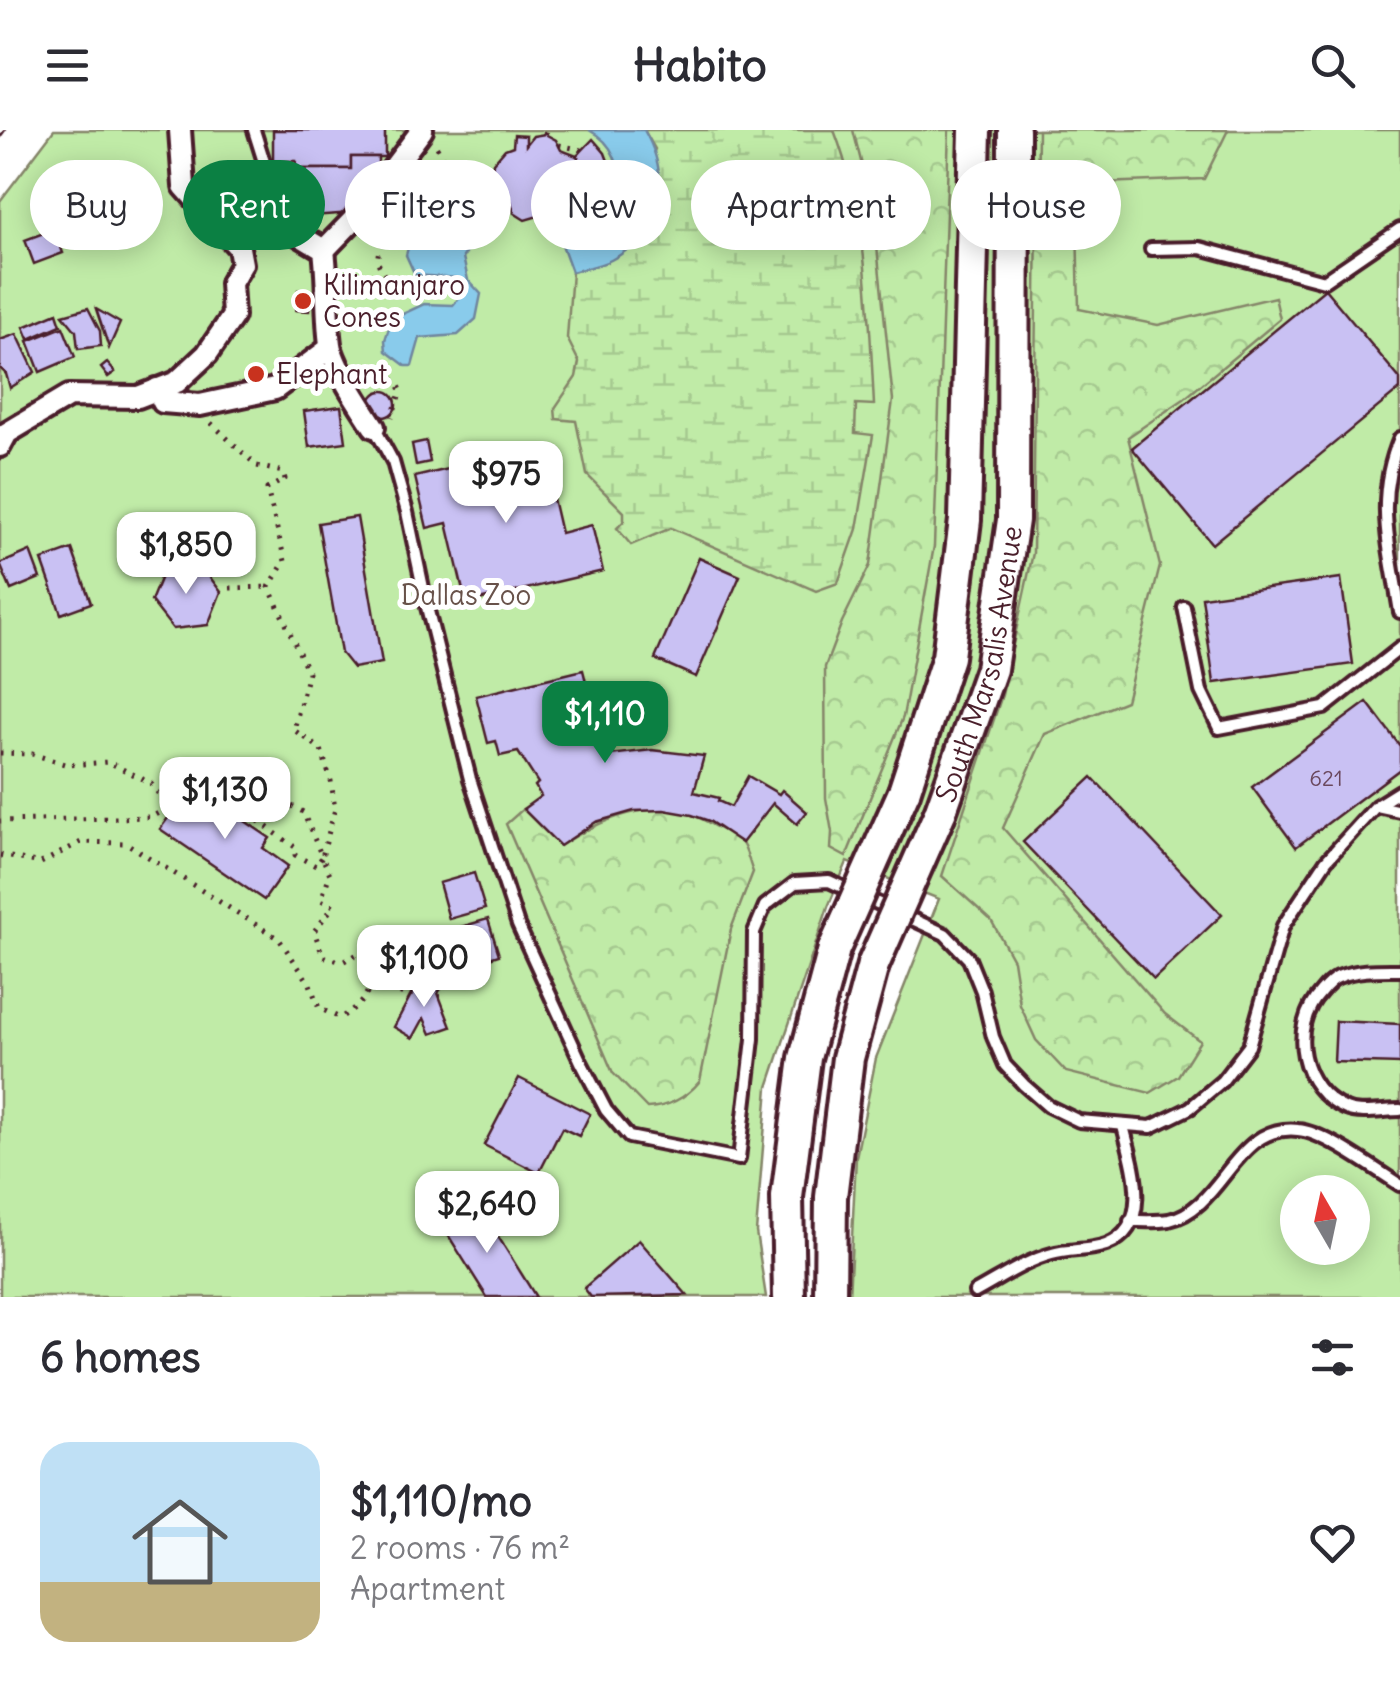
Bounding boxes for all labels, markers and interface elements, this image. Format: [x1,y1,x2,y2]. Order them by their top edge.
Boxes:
text: Habito [633,37,767,93]
icon: menu [40,38,95,93]
icon: search [1305,38,1360,93]
chip: Buy [30,160,163,250]
chip: Rent [183,160,325,250]
chip: Filters [345,160,511,250]
chip: New [531,160,671,250]
chip: Apartment [691,160,931,250]
chip: House [951,160,1121,250]
place label: Kilimanjaro Cones [323,267,465,335]
marker: Kilimanjaro Cones [292,290,314,312]
place label: Elephant [276,356,387,392]
marker: Elephant [245,363,267,385]
pin: $975 [447,441,565,526]
text: $975 [471,453,541,494]
pin: $1,850 [105,512,267,597]
street label: South Marsalis Avenue [927,523,1030,807]
text: $1,850 [139,524,233,565]
park label: Dallas Zoo [401,577,531,613]
pin: $1,110 [524,681,686,766]
text: $1,110 [564,693,646,734]
pin: $1,130 [144,757,306,842]
house number: 621 [1309,764,1343,792]
text: $1,130 [181,769,269,810]
pin: $1,100 [343,925,505,1010]
text: $1,100 [379,937,469,978]
pin: $2,640 [406,1171,568,1256]
north arrow [1280,1175,1370,1265]
map controls [1280,1175,1370,1265]
text: $2,640 [437,1183,537,1224]
icon: filters [1305,1330,1360,1385]
text: 6 homes [40,1331,201,1383]
text: $1,110/mo [350,1475,532,1527]
icon: home [120,1482,240,1602]
icon: heart [1305,1515,1360,1570]
text: 2 rooms · 76 m² [350,1527,570,1568]
text: Apartment [350,1568,505,1609]

